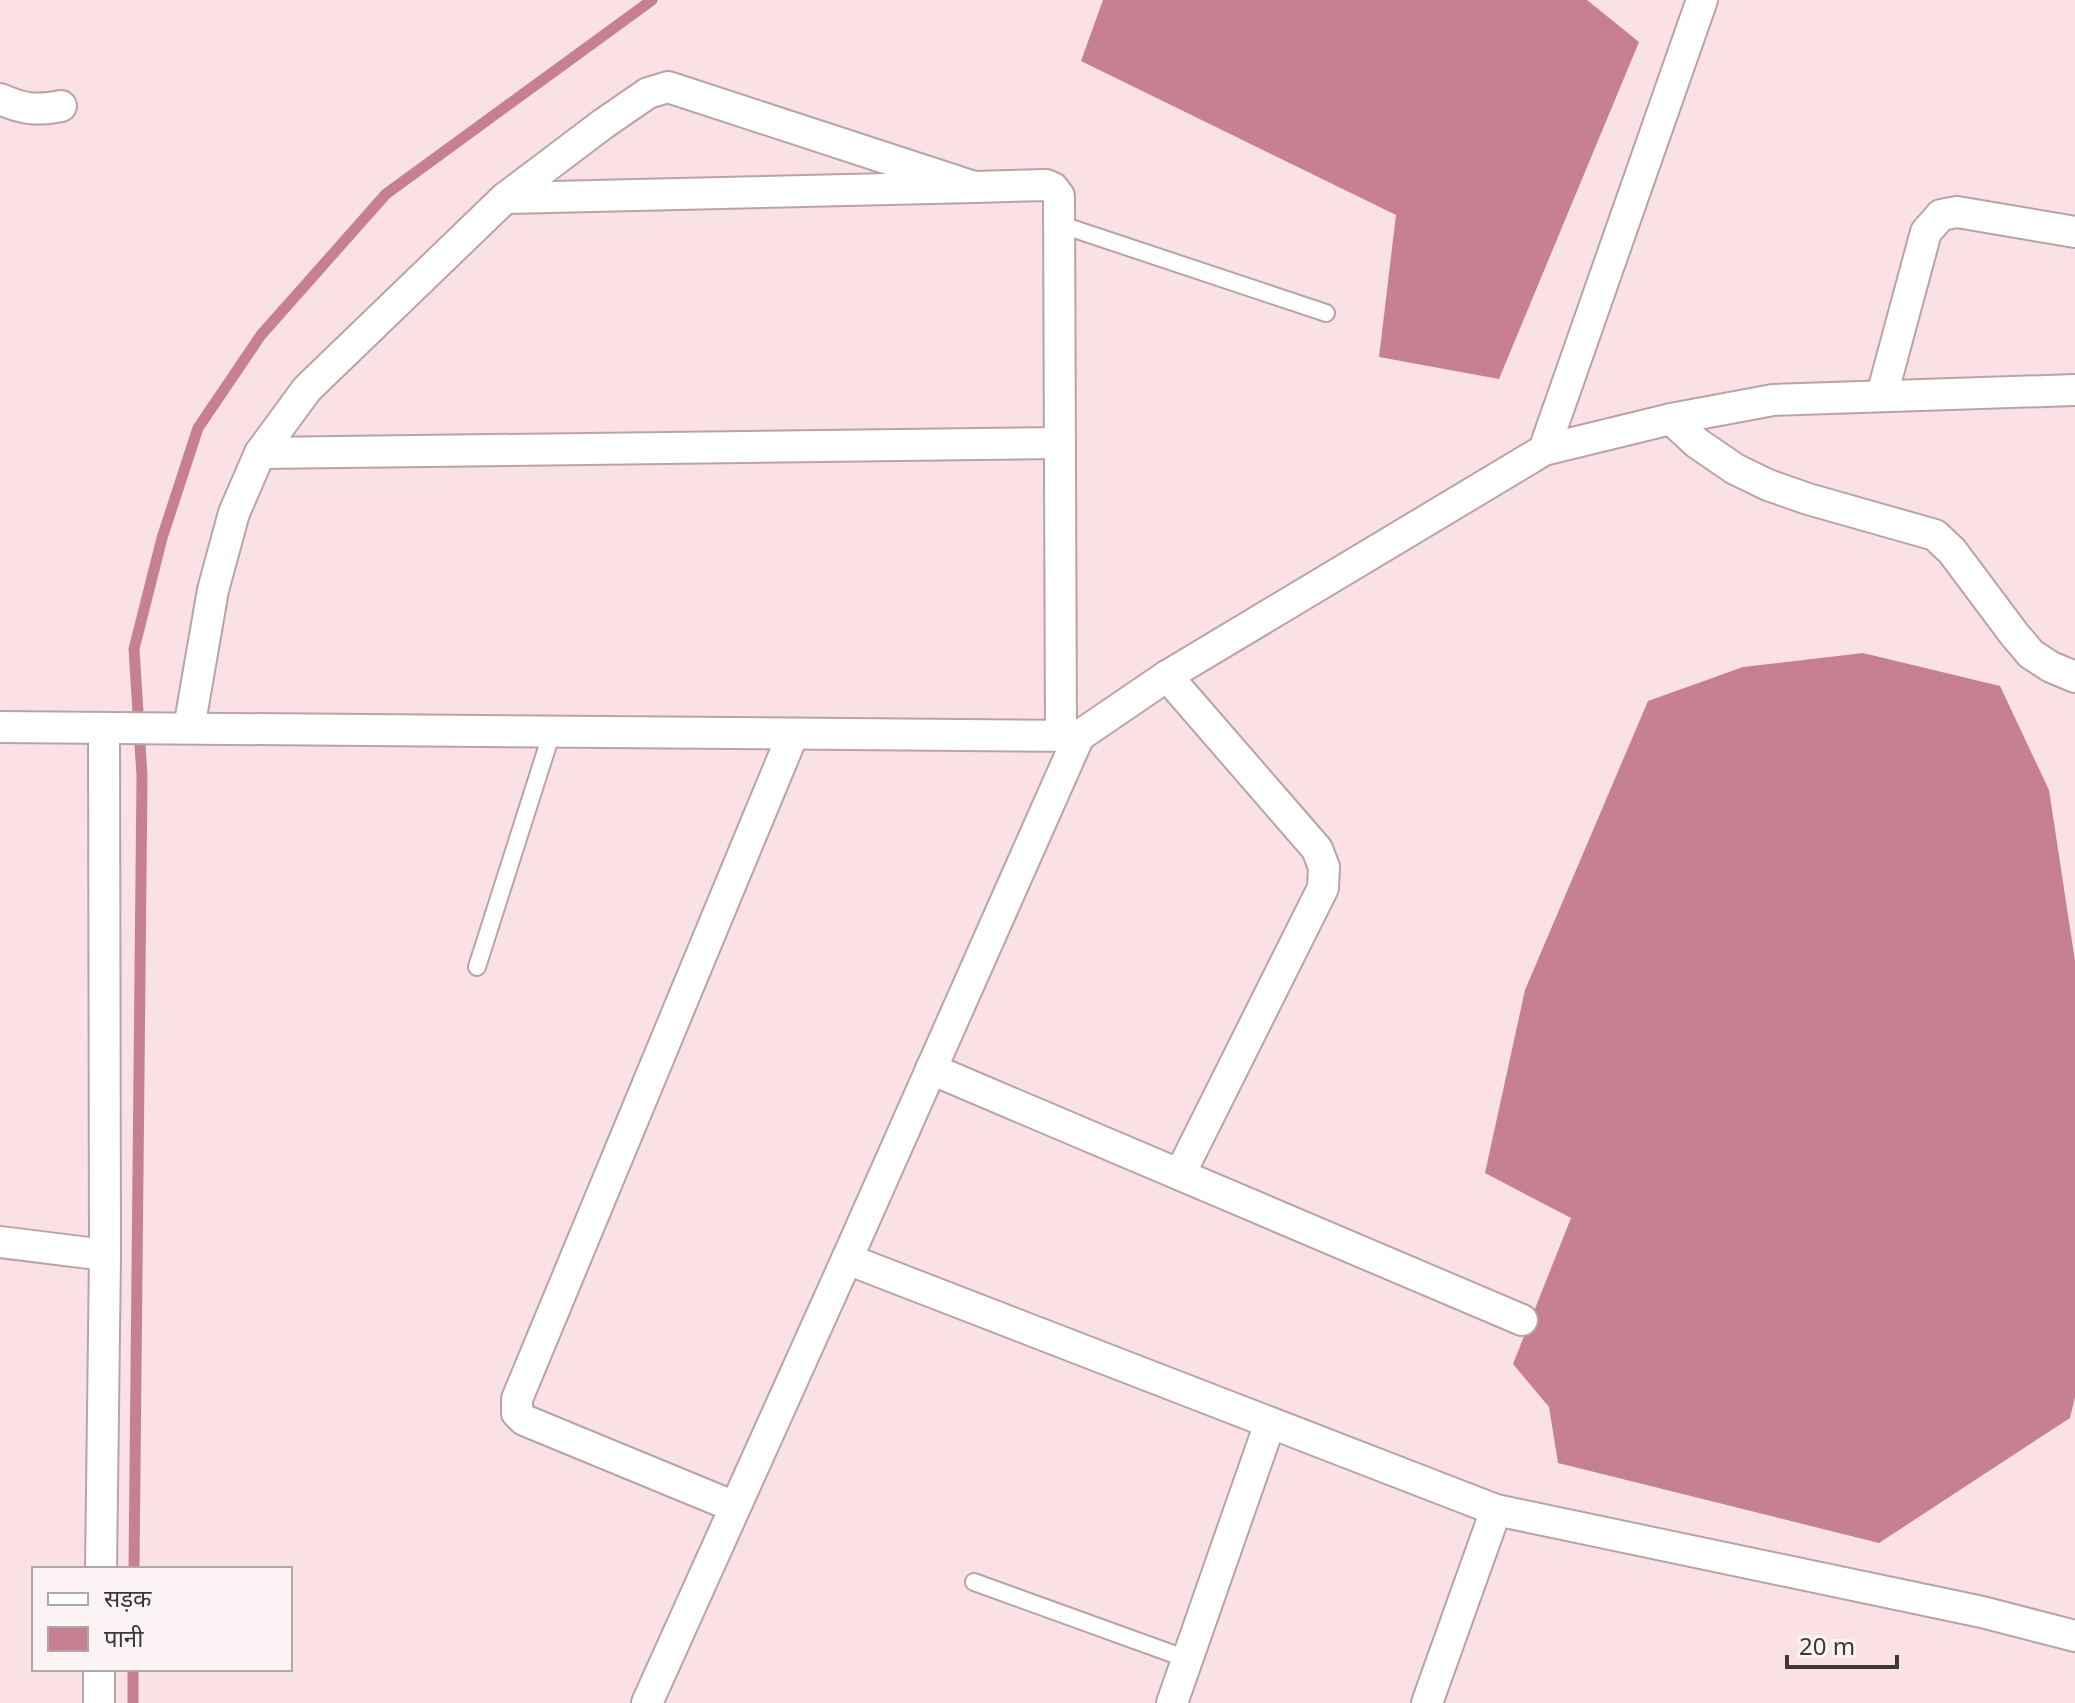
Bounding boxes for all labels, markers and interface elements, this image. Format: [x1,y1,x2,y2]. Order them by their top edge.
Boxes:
legend [32,1567,292,1671]
text: सड़क [104,1581,152,1614]
scale bar [1787,1619,1897,1669]
text: पानी [104,1621,144,1654]
text: 20 m [1799,1629,1855,1662]

